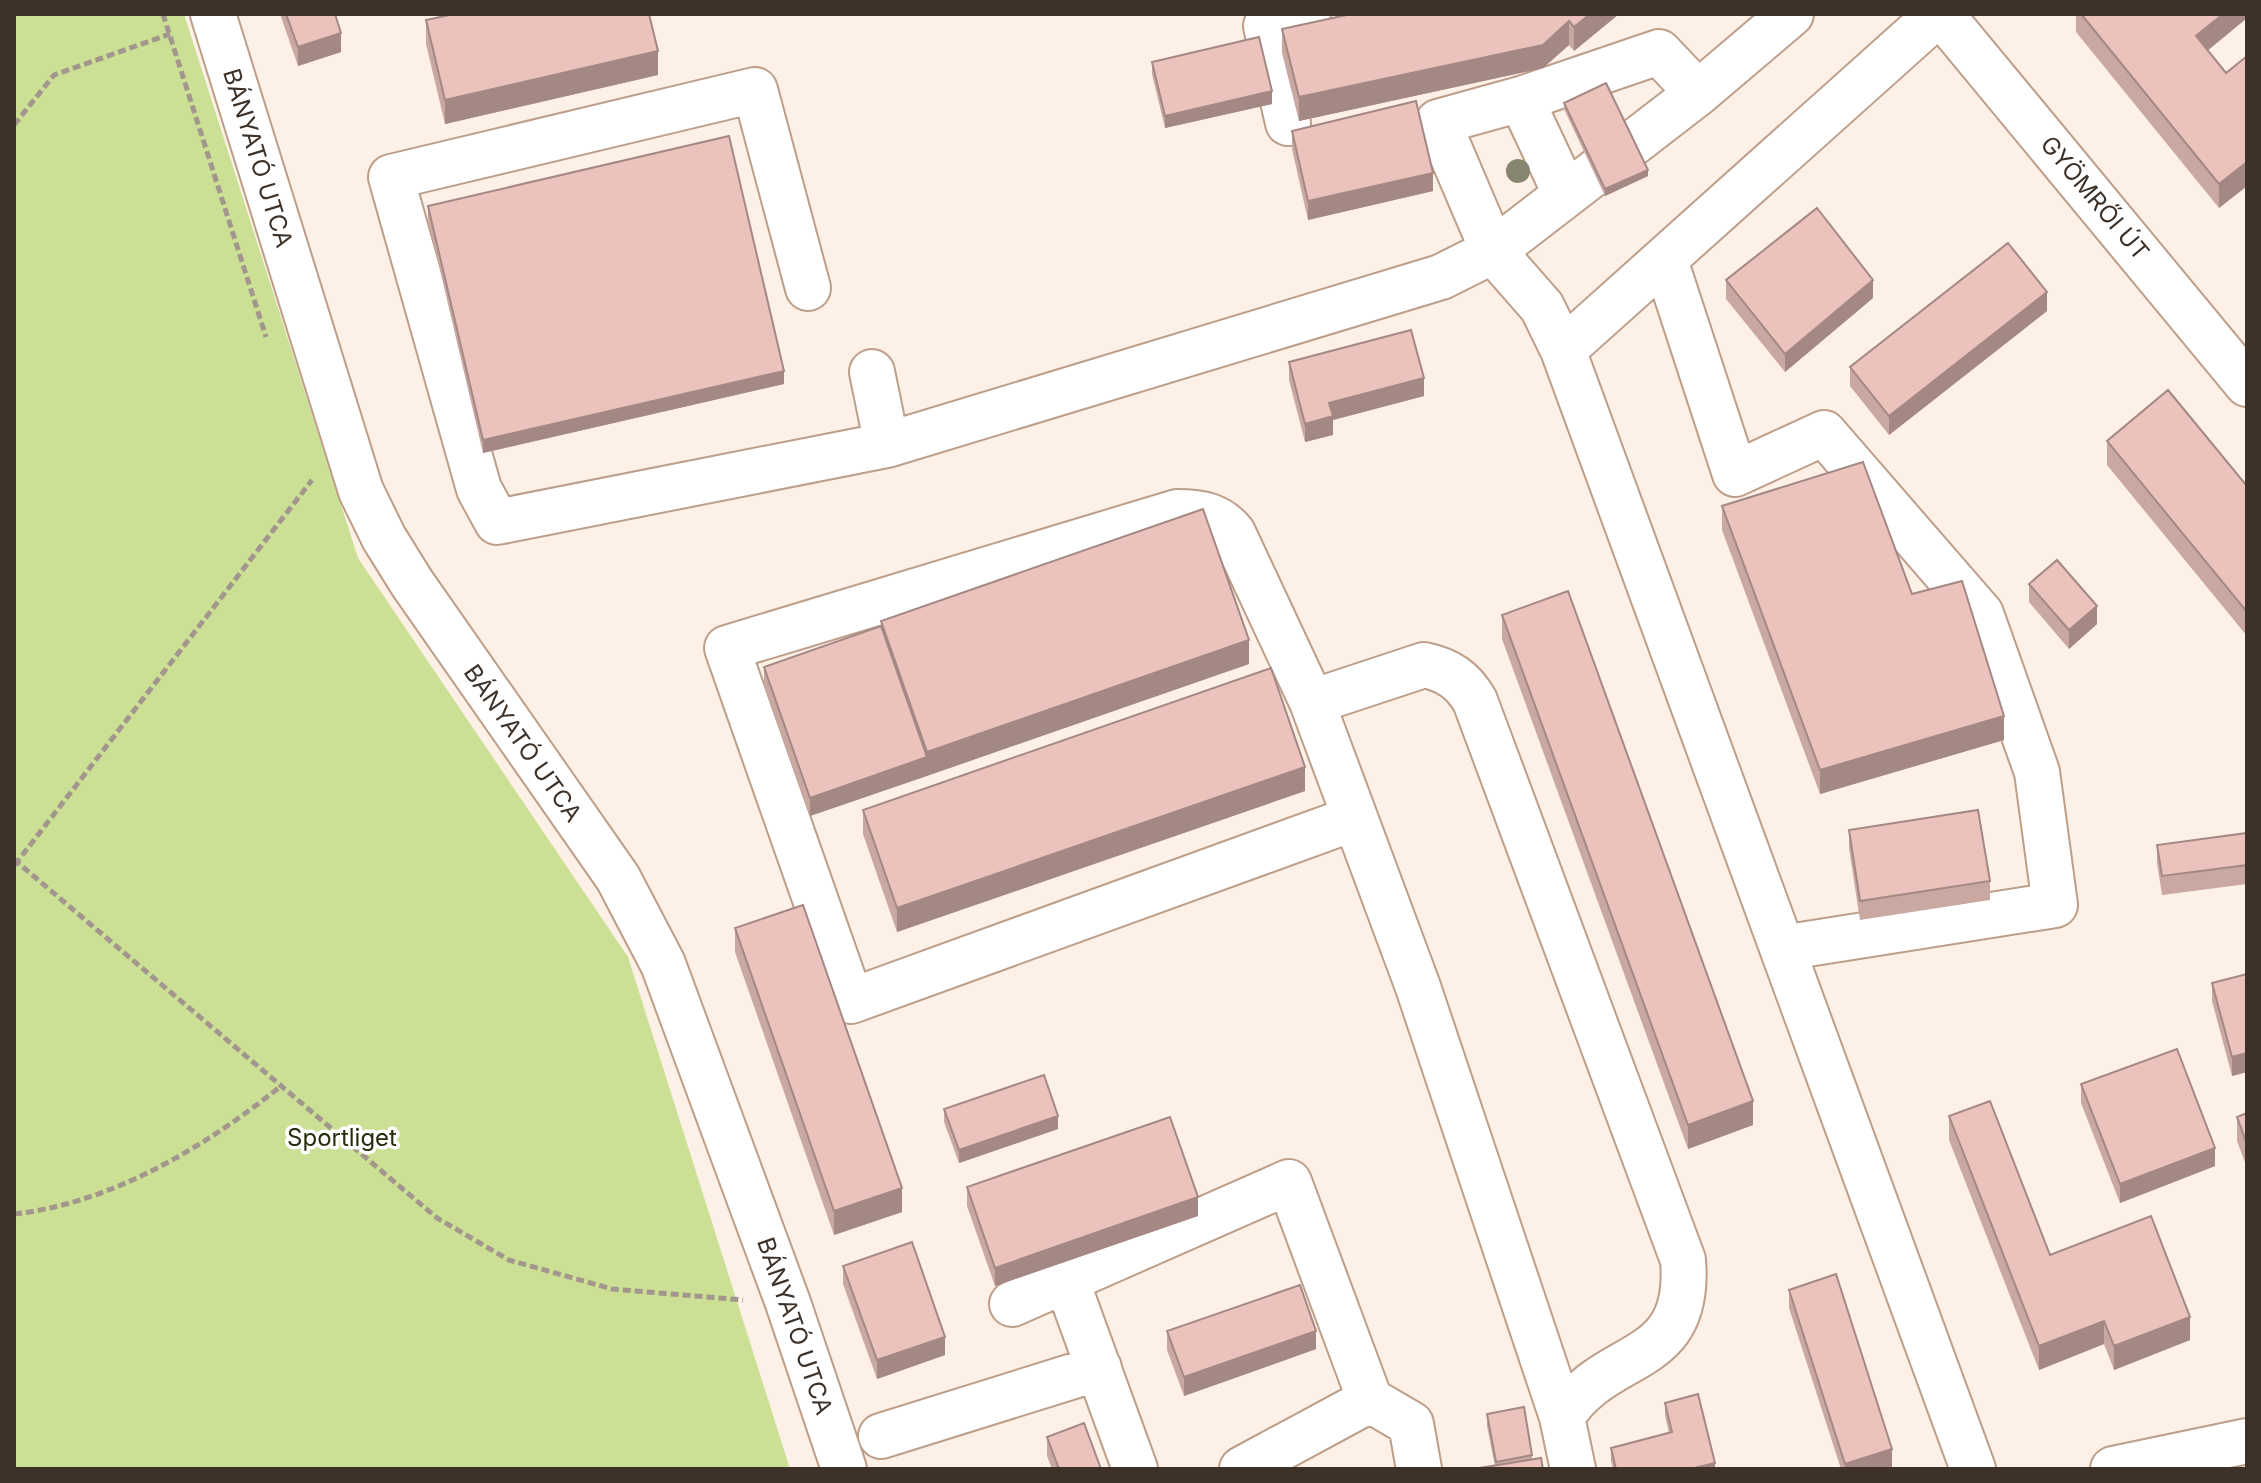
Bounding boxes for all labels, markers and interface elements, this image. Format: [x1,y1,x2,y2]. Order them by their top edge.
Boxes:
street label: BÁNYATÓ UTCA [217,65,300,251]
street label: GYÖMRŐI ÚT [2035,129,2156,266]
street label: BÁNYATÓ UTCA [458,658,589,827]
park label: Sportliget [287,1123,397,1152]
street label: BÁNYATÓ UTCA [751,1233,840,1418]

